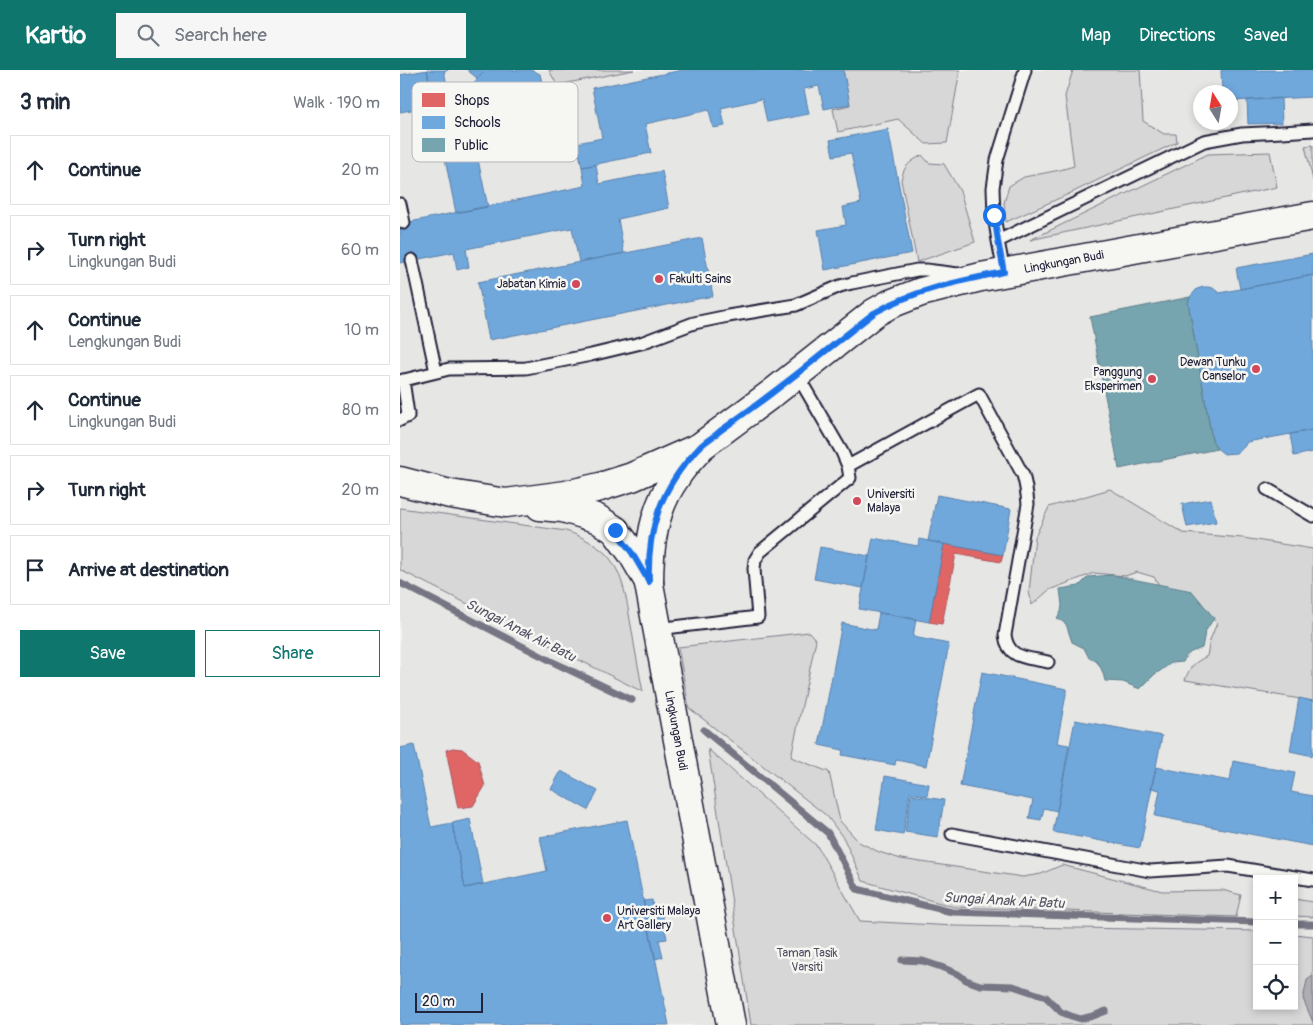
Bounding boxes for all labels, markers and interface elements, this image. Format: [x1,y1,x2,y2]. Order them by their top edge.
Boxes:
search box [116,13,466,58]
text: Kartio [25,21,86,50]
icon: search [134,21,162,49]
text: Search here [174,23,267,47]
text: Map [1081,24,1111,47]
text: Directions [1139,24,1215,47]
text: Saved [1243,24,1288,47]
legend [412,82,578,162]
north arrow [1193,85,1238,130]
text: 3 min [20,89,70,116]
text: Shops [454,92,490,109]
text: Walk · 190 m [293,93,380,113]
text: Schools [454,114,501,131]
text: Public [454,137,489,154]
icon: ahead [21,156,49,184]
text: Continue [68,158,141,182]
text: 20 m [341,160,379,180]
route start [983,204,1006,227]
text: Turn right [68,228,146,252]
icon: right [21,236,49,264]
text: 60 m [341,240,379,260]
street label: Lingkungan Budi [1023,248,1105,277]
text: Lingkungan Budi [68,252,176,272]
place label: Fakulti Sains [669,272,732,287]
marker: Fakulti Sains [653,273,665,285]
place label: Jabatan Kimia [497,277,566,292]
marker: Jabatan Kimia [570,278,582,290]
text: Continue [68,308,141,332]
icon: ahead [21,316,49,344]
text: 10 m [344,320,379,340]
text: Lengkungan Budi [68,332,181,352]
place label: Dewan Tunku Canselor [1180,355,1247,384]
marker: Dewan Tunku Canselor [1250,363,1262,375]
place label: Panggung Eksperimen [1085,365,1142,394]
marker: Panggung Eksperimen [1146,373,1158,385]
text: Continue [68,388,141,412]
icon: ahead [21,396,49,424]
text: 80 m [342,400,379,420]
text: Lingkungan Budi [68,412,176,432]
icon: right [21,476,49,504]
text: Turn right [68,478,146,502]
text: 20 m [341,480,379,500]
place label: Universiti Malaya [867,487,914,516]
marker: Universiti Malaya [851,495,863,507]
route end [604,519,627,542]
icon: arrive [21,556,49,584]
text: Arrive at destination [68,558,229,582]
water label: Sungai Anak Air Batu [463,595,579,666]
button: Save [20,630,195,677]
button: Share [205,630,380,677]
street label: Lingkungan Budi [661,689,691,772]
map controls [1253,875,1298,1010]
button: + [1253,875,1298,920]
water label: Sungai Anak Air Batu [943,889,1066,912]
place label: Universiti Malaya Art Gallery [617,904,701,933]
marker: Universiti Malaya Art Gallery [601,912,613,924]
button: − [1253,920,1298,965]
park label: Taman Tasik Varsiti [777,946,837,975]
button: locate [1253,965,1298,1010]
scale bar [415,990,482,1013]
text: 20 m [422,993,455,1010]

